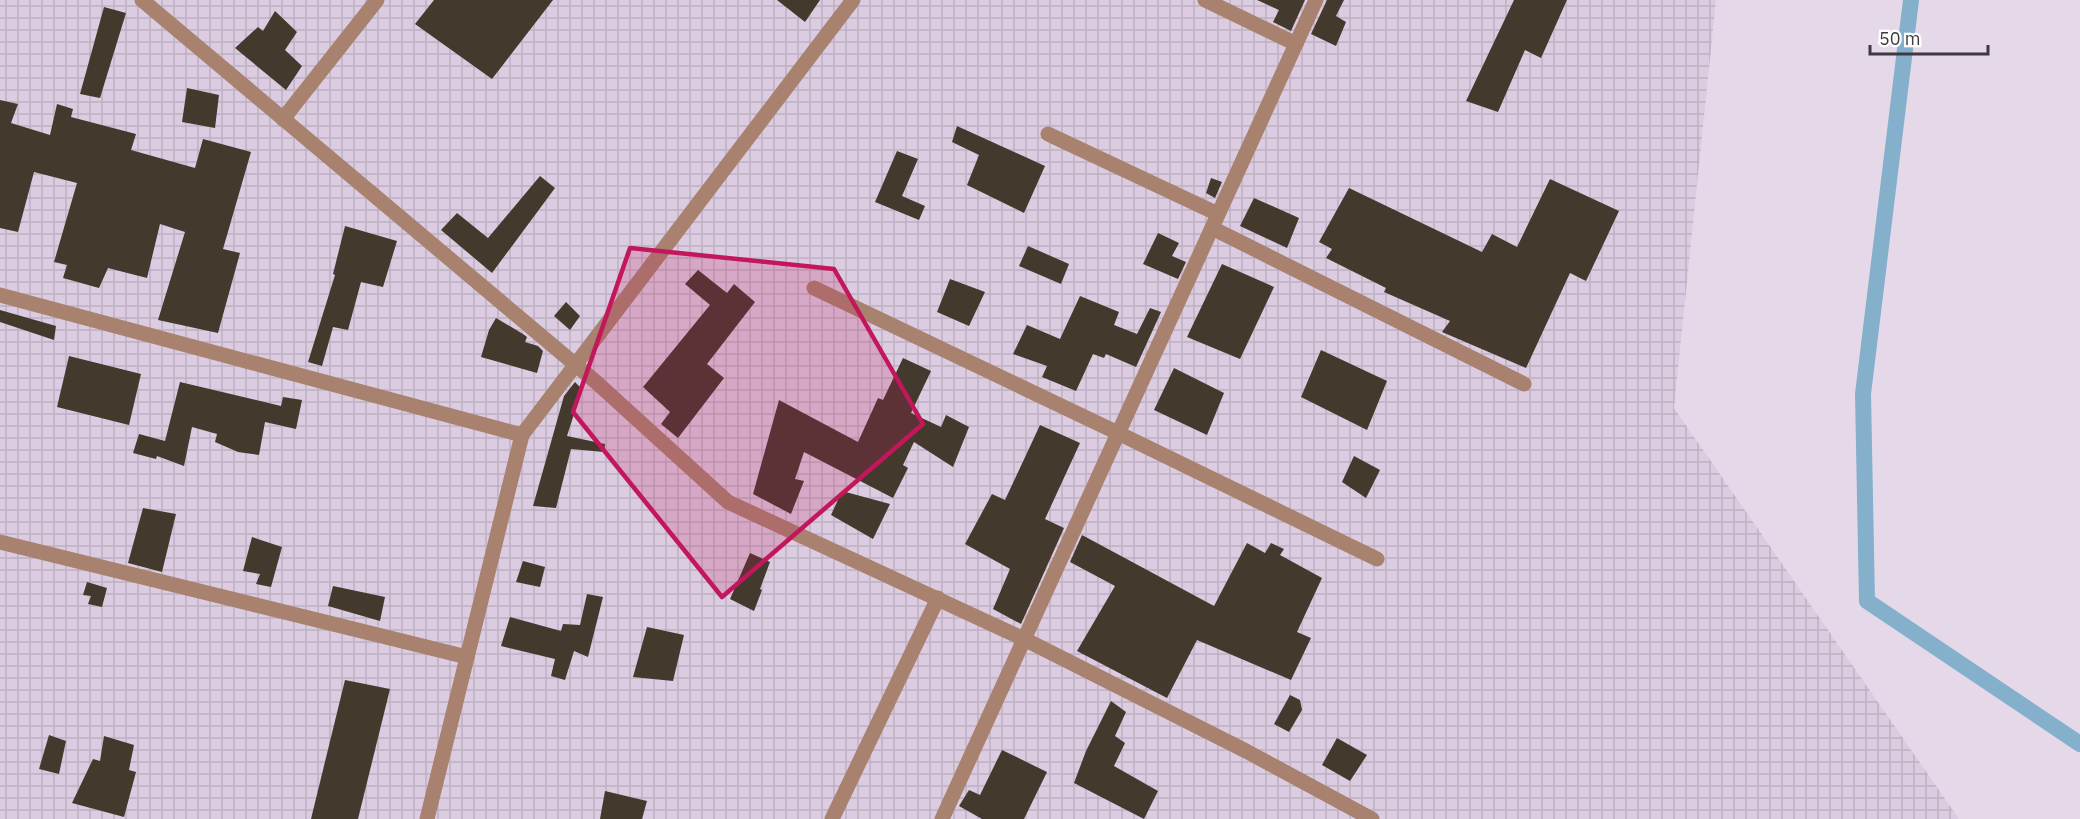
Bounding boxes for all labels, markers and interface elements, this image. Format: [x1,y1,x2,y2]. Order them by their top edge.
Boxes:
scale bar [1870,18,1988,56]
text: 50 m [1879,27,1921,50]

